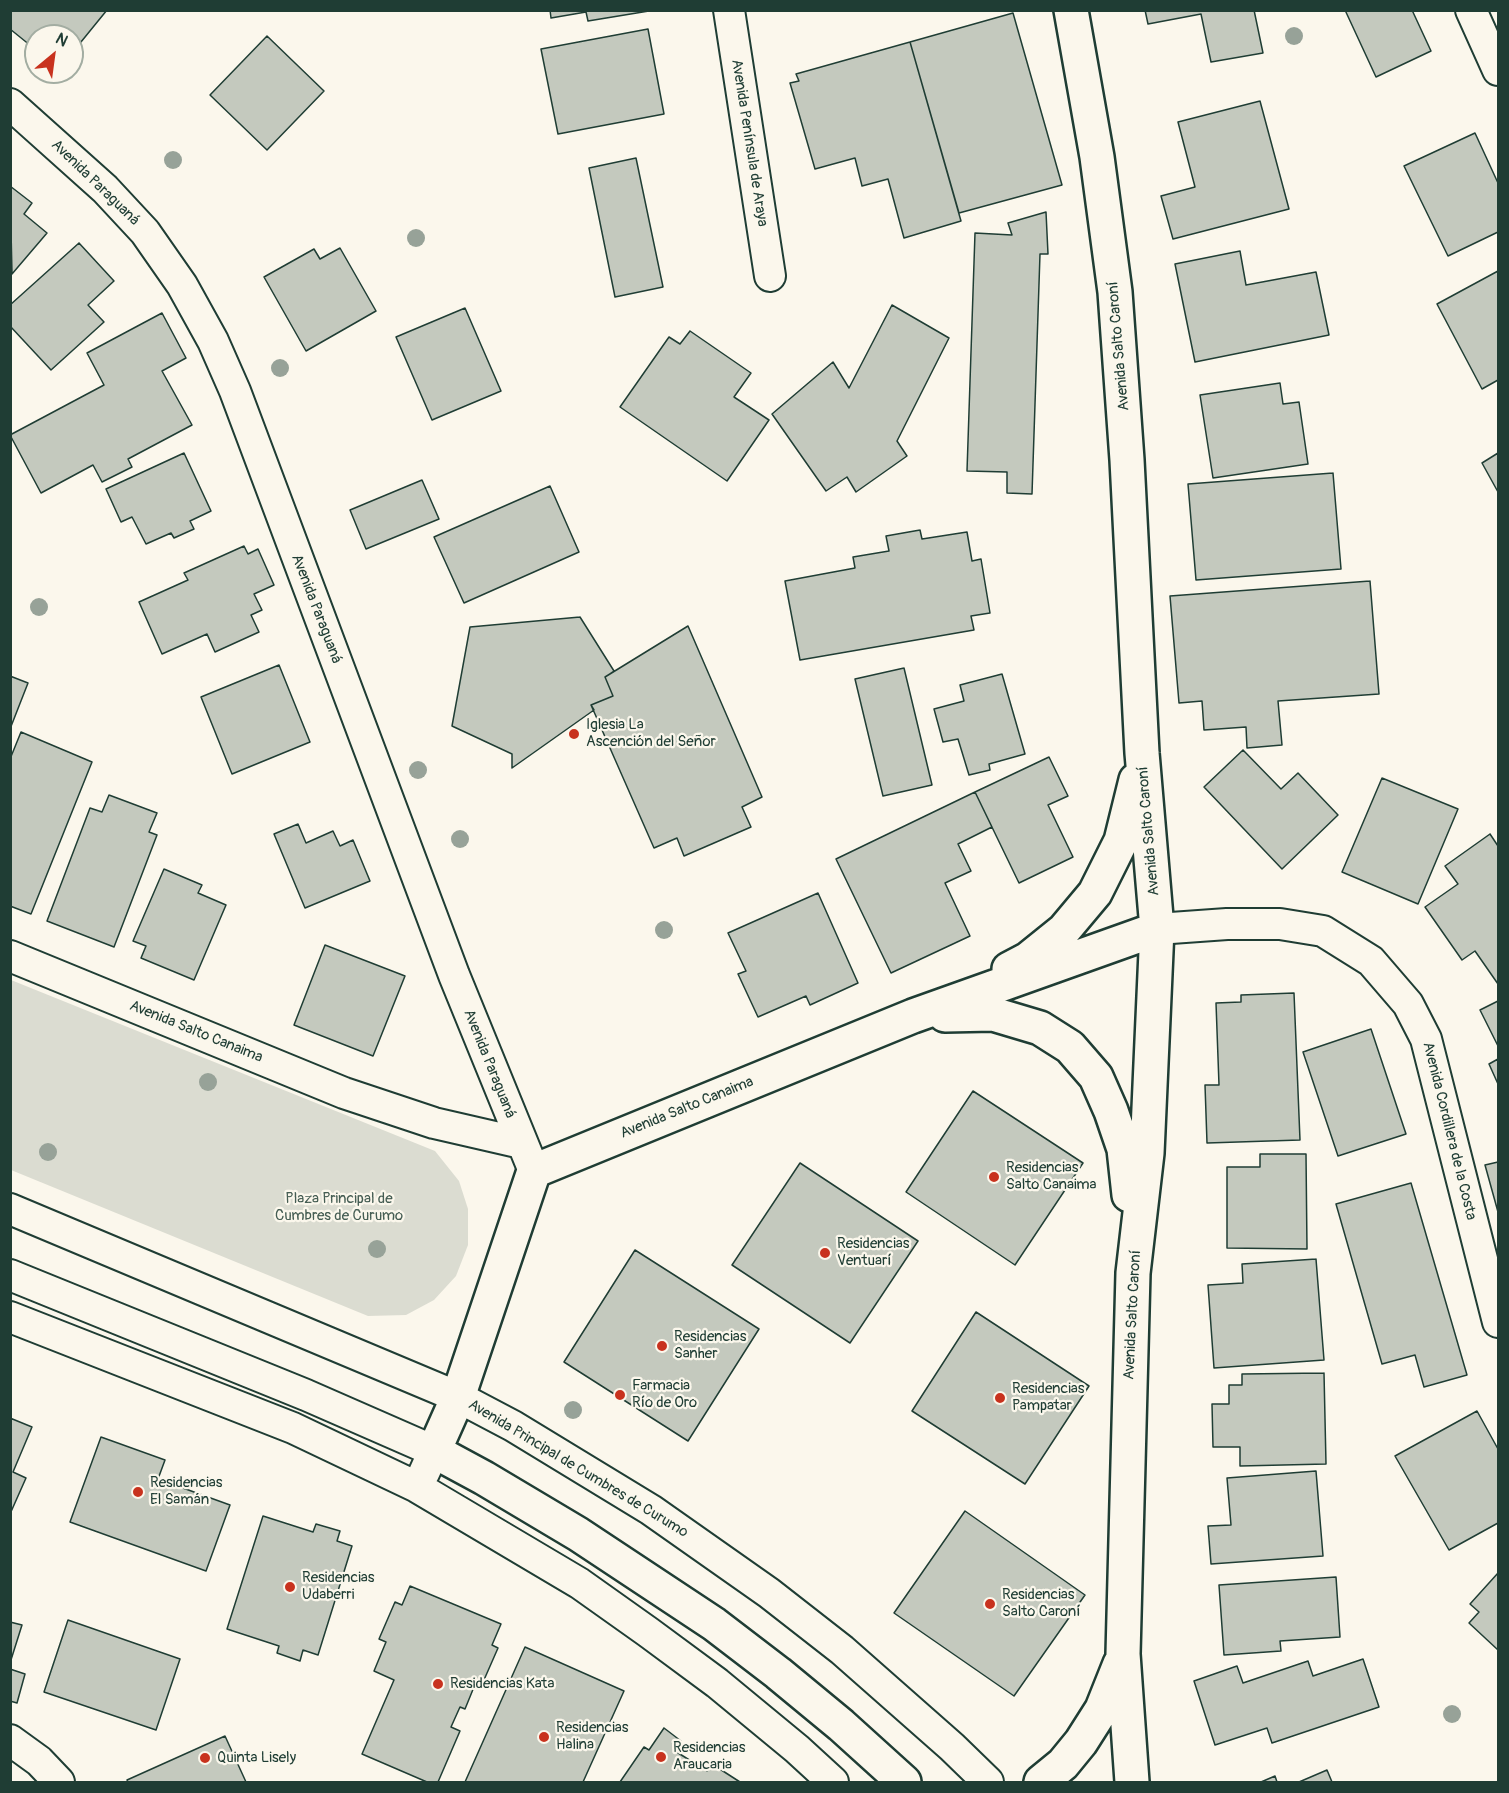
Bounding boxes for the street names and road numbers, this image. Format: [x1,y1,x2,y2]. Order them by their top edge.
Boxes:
street label: Avenida Península de Araya [727,58,771,228]
street label: Avenida Paraguaná [47,136,143,230]
street label: Avenida Salto Caroní [1104,280,1134,412]
street label: Avenida Paraguaná [287,552,345,666]
street label: Avenida Salto Caroní [1134,765,1164,897]
street label: Avenida Salto Canaima [127,997,265,1067]
street label: Avenida Paraguaná [459,1007,519,1121]
street label: Avenida Cordillera de la Costa [1418,1040,1480,1222]
street label: Avenida Salto Canaima [618,1073,756,1143]
street label: Avenida Salto Caroní [1121,1250,1145,1380]
street label: Avenida Principal de Cumbres de Curumo [465,1396,691,1542]

